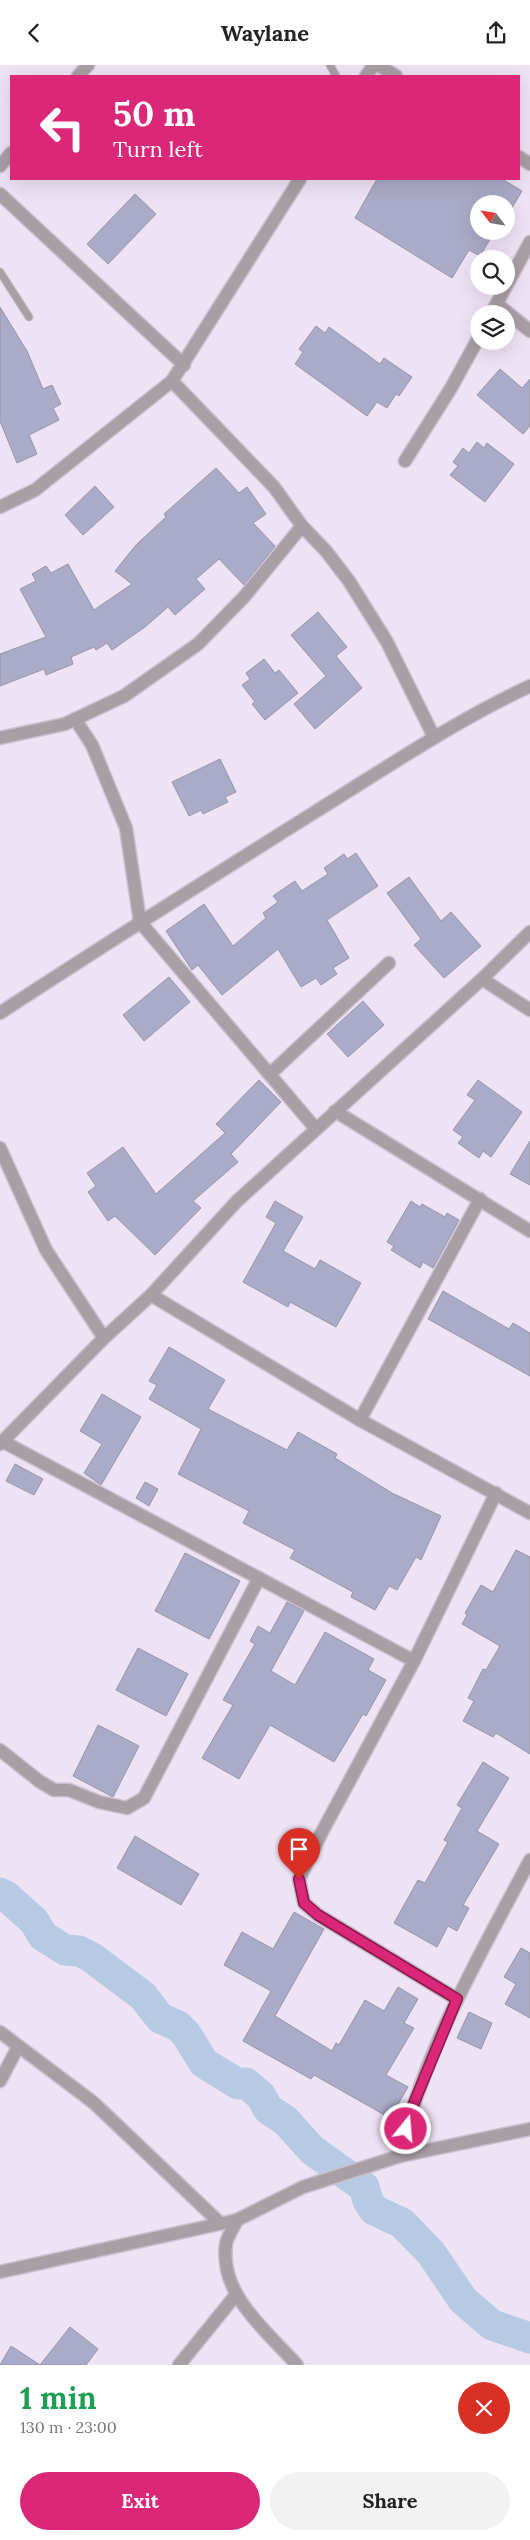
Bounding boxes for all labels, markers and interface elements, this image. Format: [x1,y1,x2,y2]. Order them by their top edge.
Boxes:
icon: back [20,19,48,47]
text: Waylane [221,19,309,47]
icon: share [482,19,510,47]
text: 50 m [113,91,196,136]
icon: left [30,95,95,160]
text: Turn left [113,135,203,163]
north arrow [470,195,515,240]
map controls [470,195,515,350]
button: search [470,250,515,295]
button: layers [470,305,515,350]
pin [278,1828,320,1879]
icon: arrive [285,1835,313,1863]
position arrow [379,2102,431,2154]
text: 1 min [20,2379,97,2417]
button: close [458,2382,510,2434]
text: 130 m · 23:00 [20,2417,117,2437]
button: Exit [20,2472,260,2530]
button: Share [270,2472,510,2530]

